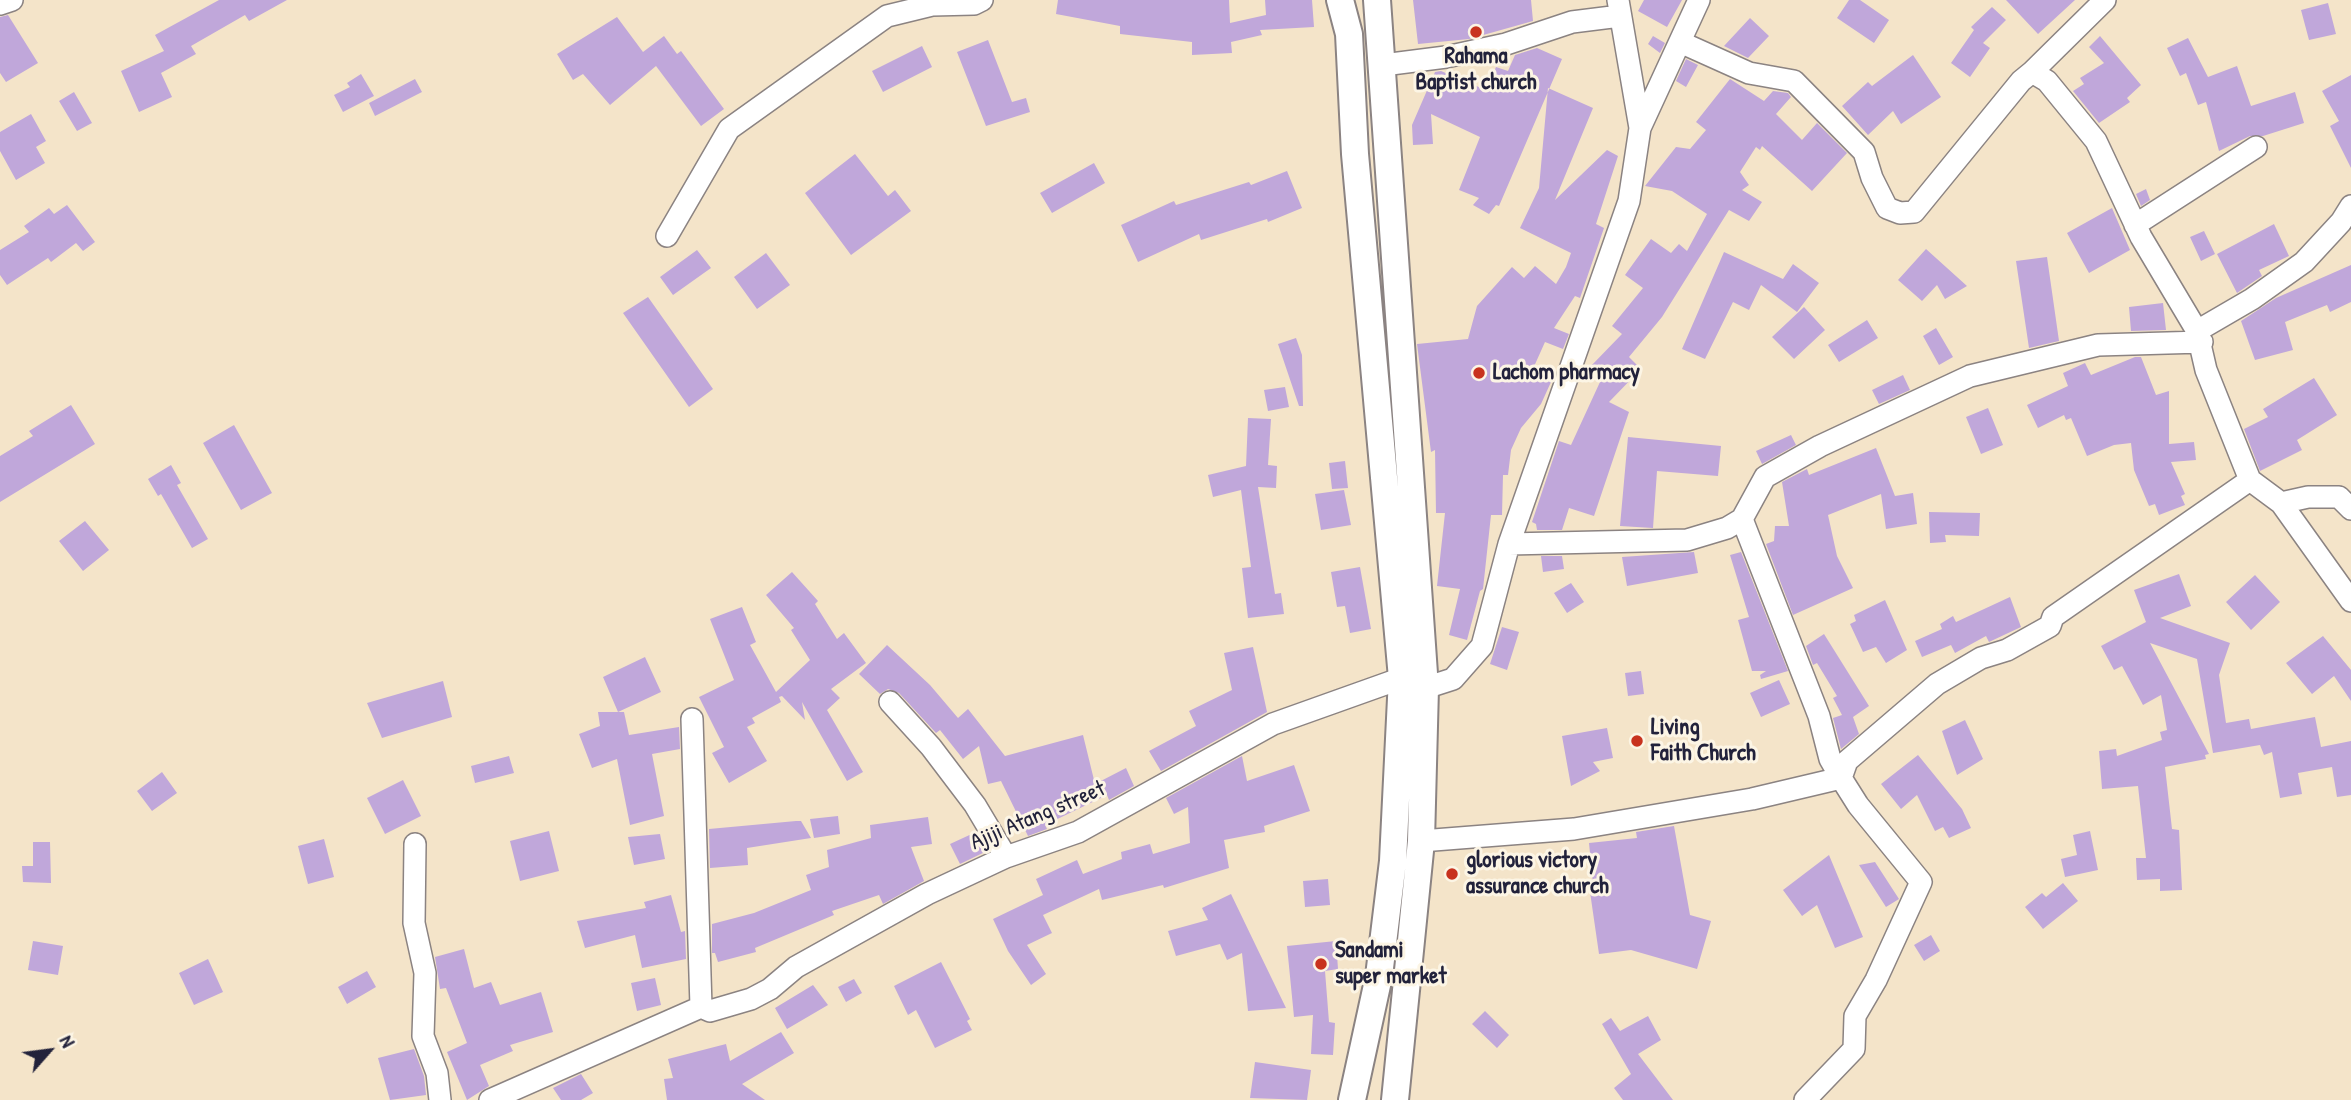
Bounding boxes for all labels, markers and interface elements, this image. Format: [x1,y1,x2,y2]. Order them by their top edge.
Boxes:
marker: Rahama Baptist church [1468,24,1484,40]
place label: Rahama Baptist church [1416,43,1536,97]
place label: Lachom pharmacy [1493,359,1640,387]
marker: Lachom pharmacy [1471,365,1487,381]
place label: Living Faith Church [1651,714,1756,768]
marker: Living Faith Church [1629,733,1645,749]
street label: Ajiji Atang street [967,775,1109,857]
place label: glorious victory assurance church [1466,847,1609,901]
marker: glorious victory assurance church [1444,866,1460,882]
place label: Sandami super market [1335,937,1446,991]
marker: Sandami super market [1313,956,1329,972]
north arrow [14,1016,84,1086]
text: N [54,1031,81,1052]

